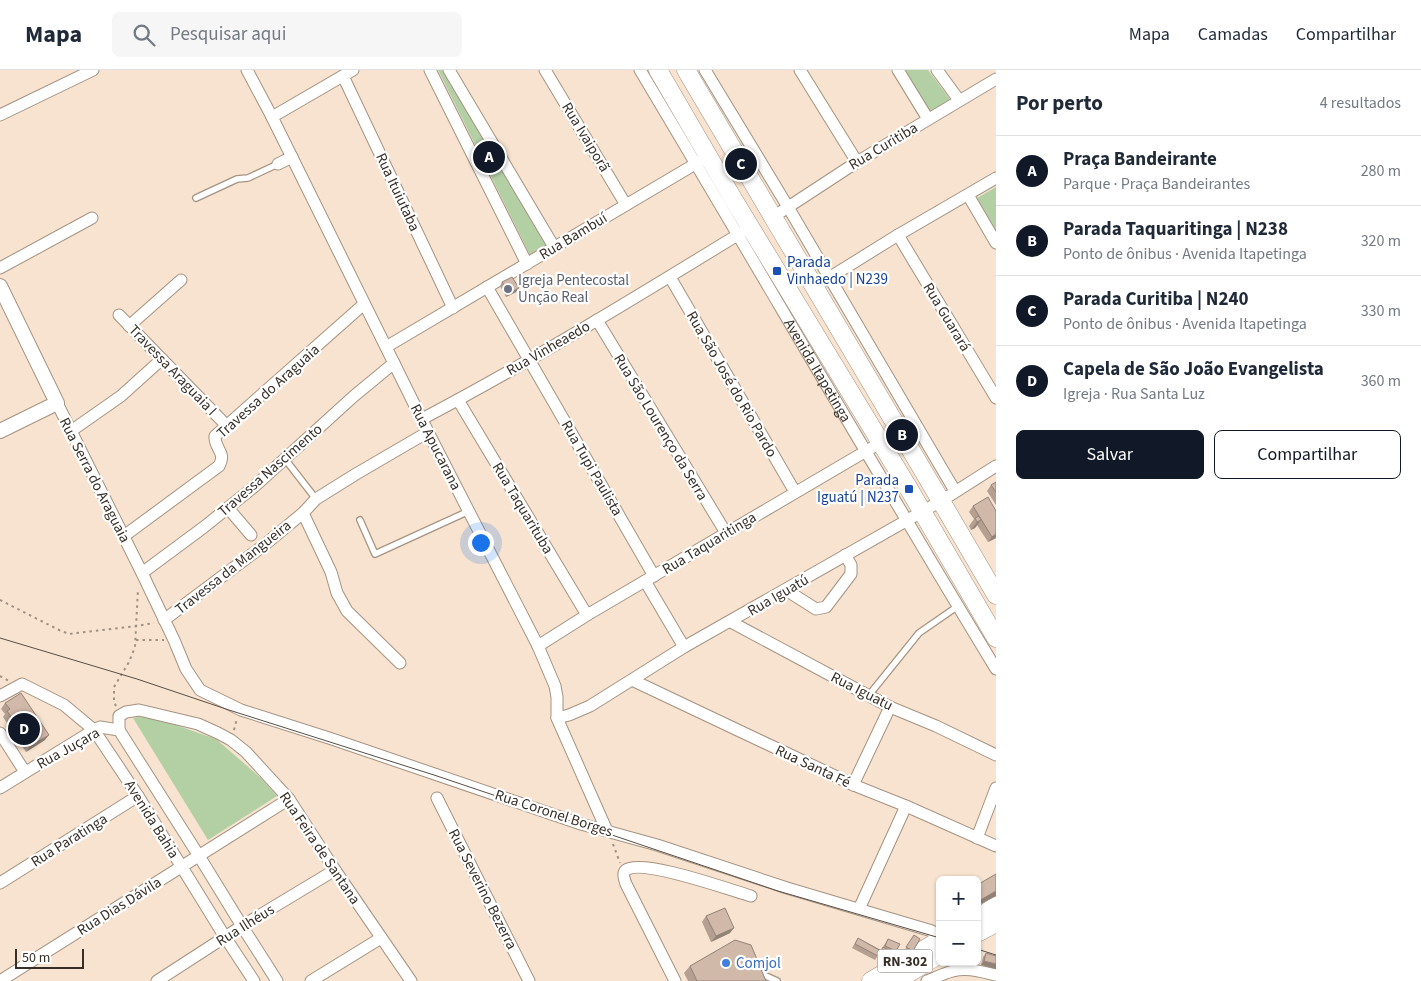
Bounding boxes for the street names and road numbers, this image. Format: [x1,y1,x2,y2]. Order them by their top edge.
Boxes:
street label: Rua Ivaiporã [556,98,615,176]
street label: Rua Curitiba [845,118,922,175]
street label: Rua Ituiutaba [370,150,425,235]
street label: Rua Bambuí [535,207,612,265]
street label: Rua Guarará [918,279,975,356]
street label: Rua São José do Rio Pardo [681,307,782,461]
street label: Avenida Itapetinga [779,315,856,426]
street label: Rua Vinheaedo [502,316,594,381]
street label: Travessa Araguaia I [124,320,222,421]
street label: Travessa do Araguaia [212,339,324,443]
street label: Rua São Lourenço da Serra [608,350,713,505]
street label: Rua Apucarana [405,400,466,494]
street label: Rua Serra do Araguaia [54,414,135,546]
street label: Rua Tupi Paulista [556,417,627,520]
street label: Travessa Nascimento [213,419,327,522]
street label: Rua Taquarituba [487,458,558,558]
street label: Rua Taquaritinga [658,507,760,580]
street label: Travessa da Mangueira [171,515,296,619]
street label: Rua Iguatú [744,569,813,621]
street label: Rua Iguatu [827,667,897,716]
street label: Rua Juçara [33,722,104,774]
street label: Rua Santa Fé [772,740,854,793]
street label: Avenida Bahia [119,776,184,863]
street label: Rua Coronel Borges [492,785,615,842]
street label: Rua Feira de Santana [274,788,365,909]
street label: Rua Paratinga [27,809,112,872]
street label: Rua Severino Bezerra [443,825,522,953]
street label: Rua Dias Dávila [73,872,165,941]
street label: Rua Ilhéus [212,899,278,952]
road number: RN-302 [878,949,932,972]

